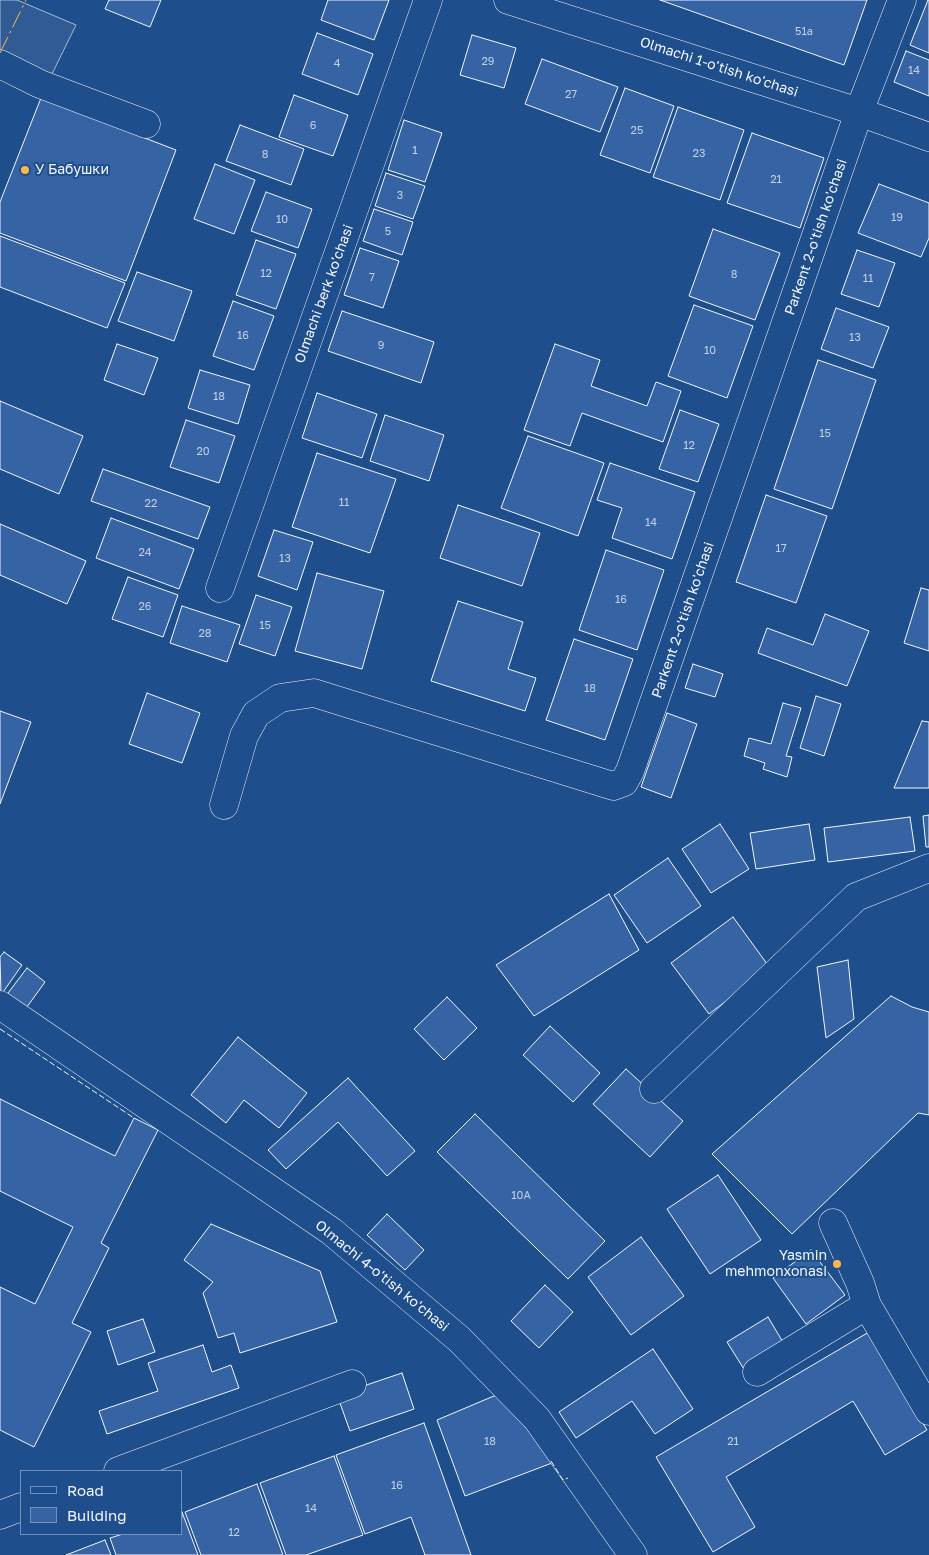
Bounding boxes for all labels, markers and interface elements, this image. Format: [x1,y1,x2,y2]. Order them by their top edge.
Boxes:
house number: 51a [795,25,813,39]
street label: Olmachi 1-o'tish ko'chasi [638,33,800,101]
house number: 29 [481,55,495,69]
house number: 4 [334,57,340,71]
house number: 14 [908,64,920,78]
house number: 27 [565,88,577,102]
house number: 6 [310,119,316,133]
house number: 25 [631,124,643,138]
house number: 1 [412,144,418,158]
house number: 23 [693,147,705,161]
house number: 8 [262,148,268,162]
street label: Parkent 2-o'tish ko'chasi [781,157,851,317]
place label: У Бабушки [35,162,109,178]
marker: У Бабушки [19,164,31,176]
house number: 21 [770,173,782,187]
house number: 3 [397,189,403,203]
house number: 19 [891,211,903,225]
house number: 10 [276,213,288,227]
street label: Olmachi berk ko'chasi [291,222,357,366]
house number: 5 [385,225,391,239]
house number: 12 [260,267,272,281]
house number: 8 [731,268,737,282]
house number: 7 [369,271,375,285]
house number: 11 [863,272,873,286]
house number: 16 [237,329,249,343]
house number: 13 [849,331,861,345]
house number: 9 [378,339,384,353]
house number: 10 [704,344,716,358]
house number: 18 [213,390,225,404]
house number: 15 [819,427,831,441]
house number: 12 [683,439,695,453]
house number: 20 [196,445,210,459]
house number: 11 [339,496,349,510]
house number: 22 [145,497,157,511]
house number: 14 [645,516,657,530]
street label: Parkent 2-o'tish ko'chasi [648,540,718,700]
house number: 17 [775,542,787,556]
house number: 24 [138,546,152,560]
house number: 13 [279,552,291,566]
house number: 16 [615,593,627,607]
house number: 26 [138,600,152,614]
house number: 15 [259,619,271,633]
house number: 28 [198,627,212,641]
house number: 18 [584,682,596,696]
house number: 10А [511,1189,531,1203]
street label: Olmachi 4-o'tish ko'chasi [312,1217,452,1335]
place label: Yasmin mehmonxonasi [725,1248,827,1280]
marker: Yasmin mehmonxonasi [831,1258,843,1270]
house number: 18 [484,1435,496,1449]
house number: 21 [727,1435,739,1449]
legend [20,1470,182,1535]
house number: 16 [391,1479,403,1493]
text: Road [67,1481,104,1499]
house number: 14 [305,1502,317,1516]
text: Building [67,1506,127,1524]
house number: 12 [228,1526,240,1540]

